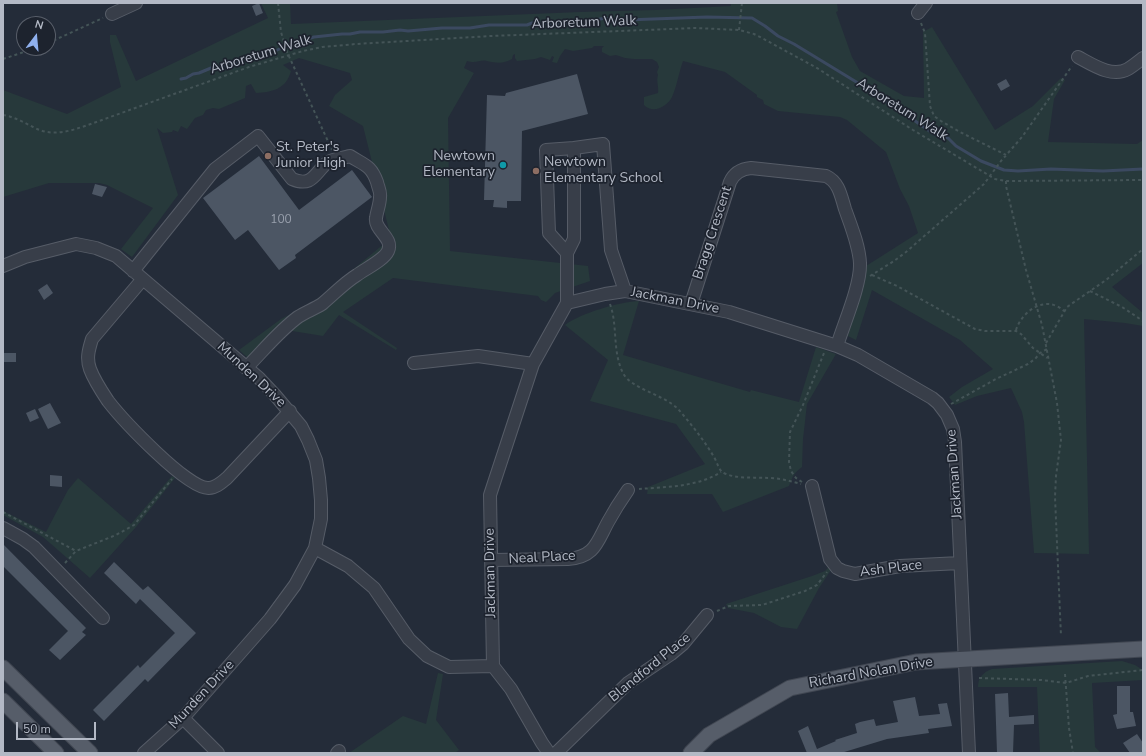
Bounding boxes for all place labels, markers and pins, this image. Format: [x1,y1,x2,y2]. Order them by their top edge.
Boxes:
place label: St. Peter's Junior High [276,140,346,172]
place label: Newtown Elementary [423,149,495,182]
marker: St. Peter's Junior High [263,151,273,161]
place label: Newtown Elementary School [544,155,662,188]
marker: Newtown Elementary [498,160,508,170]
marker: Newtown Elementary School [531,166,541,176]

